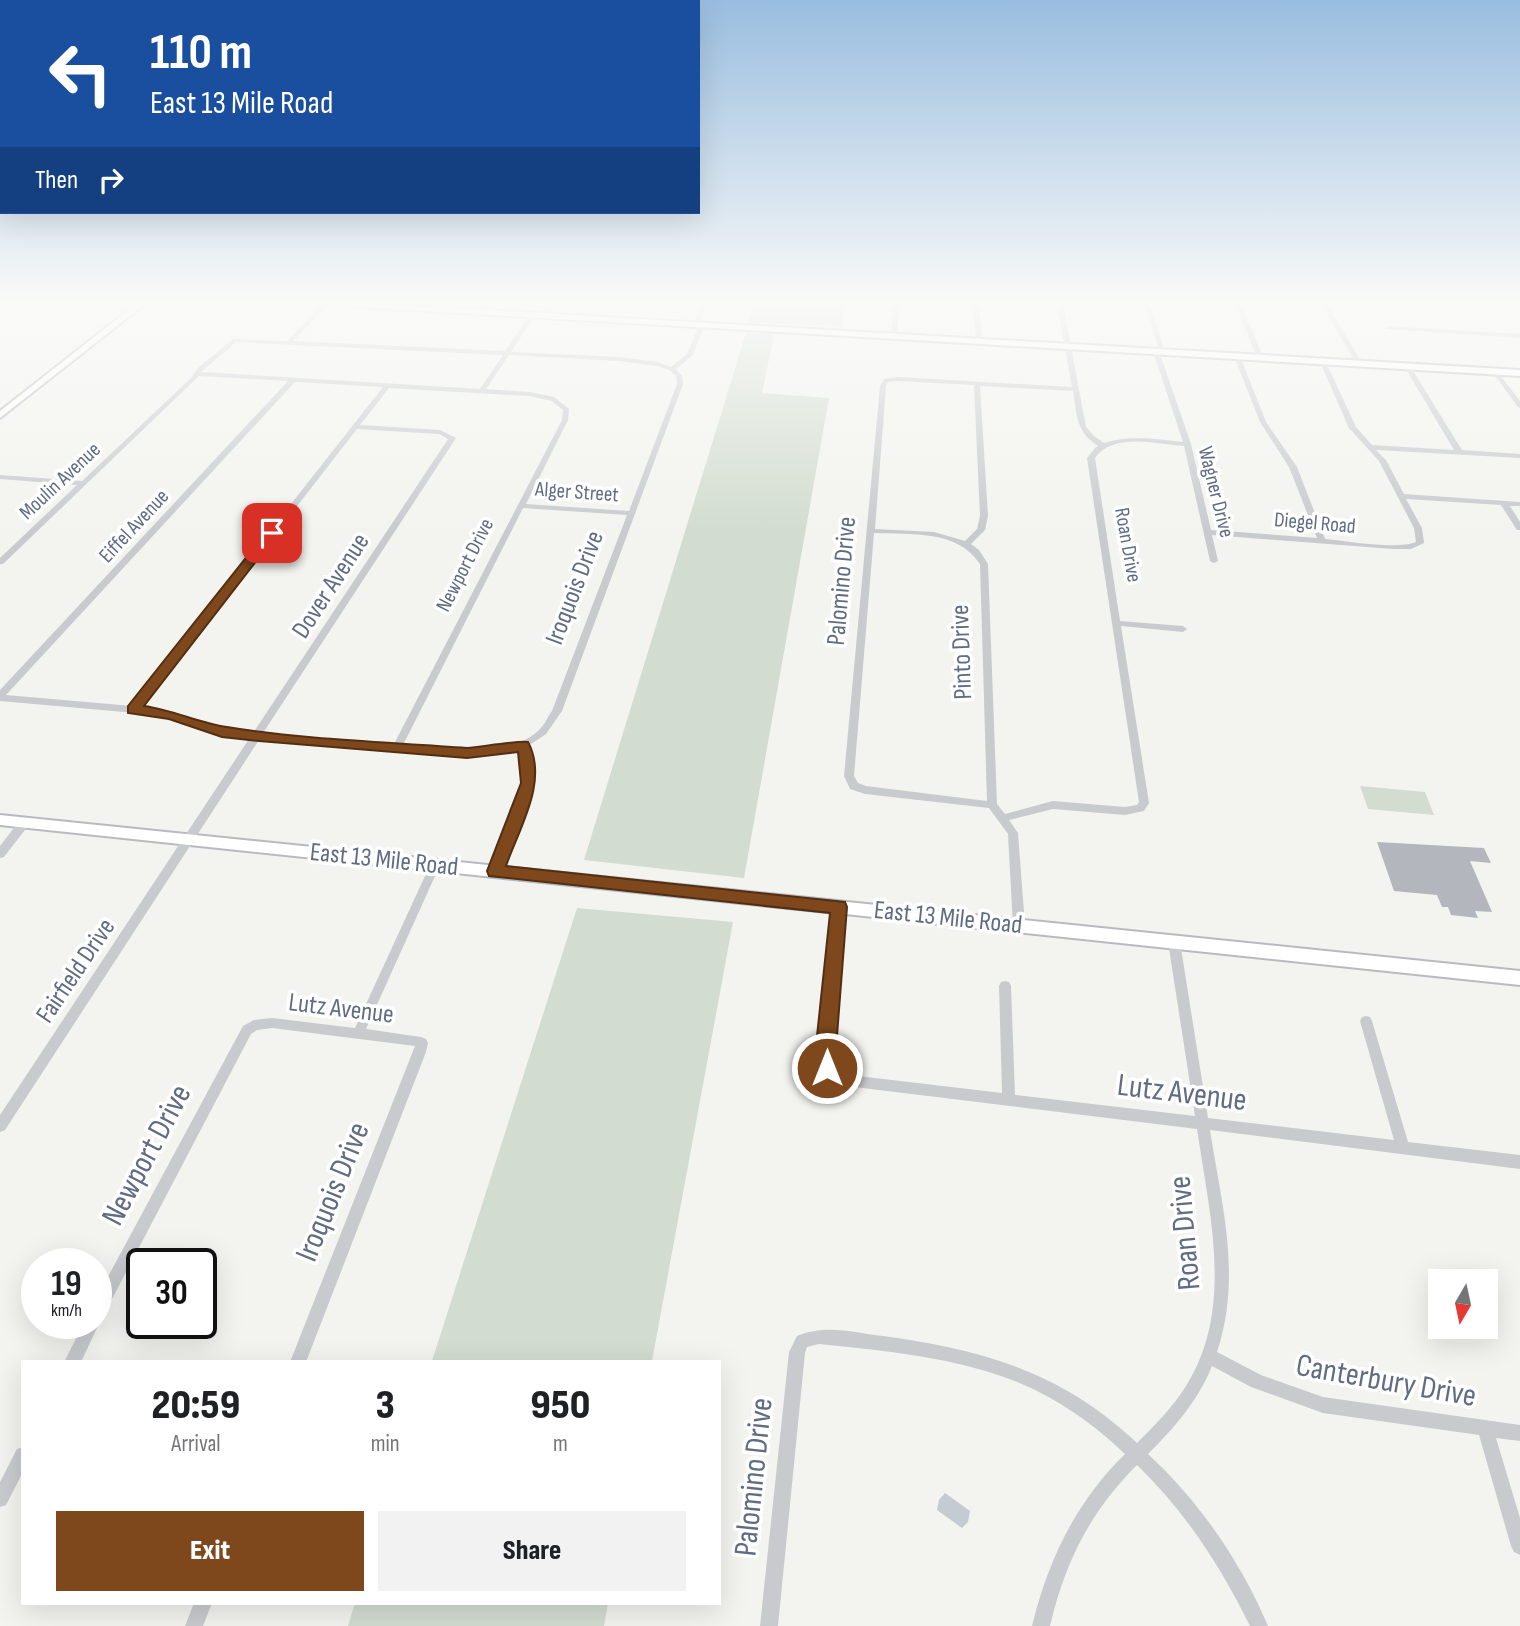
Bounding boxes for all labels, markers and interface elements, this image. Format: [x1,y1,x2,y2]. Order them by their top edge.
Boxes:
text: 110 m [150,24,252,83]
icon: left [35,28,126,119]
text: East 13 Mile Road [150,84,333,123]
icon: right [92,161,130,199]
text: Then [35,165,78,196]
street label: Moulin Avenue [14,437,106,525]
street label: Wagner Drive [1193,444,1239,540]
street label: Alger Street [533,477,620,507]
street label: Eiffel Avenue [94,484,174,568]
pin [242,503,302,563]
street label: Roan Drive [1109,506,1147,584]
street label: Diegel Road [1273,507,1357,539]
icon: arrive [253,514,291,552]
street label: Newport Drive [431,514,499,616]
street label: Palomino Drive [821,515,863,647]
street label: Iroquois Drive [539,527,611,649]
street label: Dover Avenue [286,528,376,644]
street label: Pinto Drive [945,604,979,700]
street label: East 13 Mile Road [308,837,460,883]
street label: East 13 Mile Road [872,895,1024,941]
street label: Fairfield Drive [30,913,122,1029]
street label: Lutz Avenue [287,987,395,1031]
position arrow [790,1031,864,1105]
street label: Lutz Avenue [1115,1066,1249,1120]
street label: Newport Drive [94,1078,200,1232]
street label: Iroquois Drive [287,1117,379,1267]
street label: Roan Drive [1161,1174,1209,1292]
speed limit sign: 30 [126,1248,217,1339]
text: 19 [51,1263,82,1306]
north arrow [1428,1269,1498,1339]
map controls [1428,1269,1498,1339]
text: km/h [51,1300,82,1321]
street label: Canterbury Drive [1293,1346,1479,1416]
text: 20:59 [152,1380,240,1431]
text: 3 [375,1380,395,1431]
text: 950 [530,1380,590,1431]
street label: Palomino Drive [726,1396,782,1558]
text: Arrival [171,1430,221,1458]
text: min [371,1430,400,1458]
text: m [553,1430,568,1458]
button: Exit [56,1511,364,1591]
button: Share [378,1511,686,1591]

